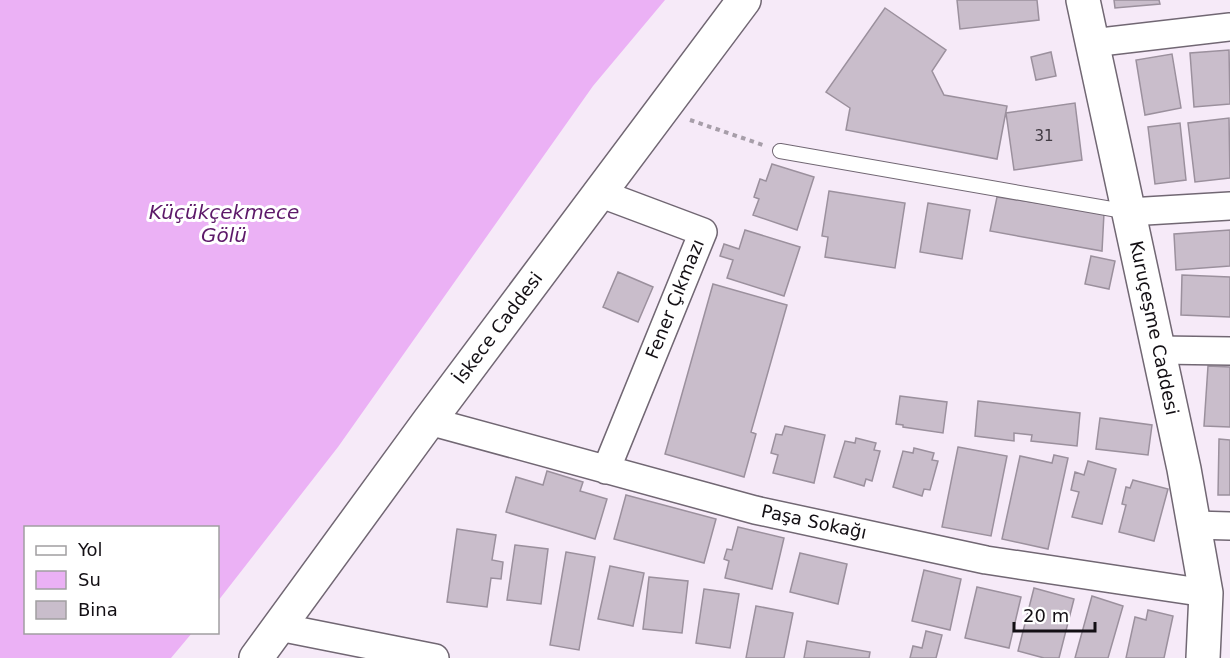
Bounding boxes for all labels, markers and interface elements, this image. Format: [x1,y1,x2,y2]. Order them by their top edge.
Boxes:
house number: 31 [1034,127,1054,145]
water label: Küçükçekmece Gölü [149,200,299,247]
street label: Fener Çıkmazı [641,236,708,362]
street label: Kuruçeşme Caddesi [1126,239,1183,417]
street label: İskece Caddesi [449,268,546,388]
street label: Paşa Sokağı [759,500,869,543]
legend [24,526,219,634]
text: Yol [77,539,103,560]
text: Su [78,569,101,590]
scale bar [1014,595,1095,633]
text: Bina [78,599,118,620]
text: 20 m [1023,605,1069,626]

